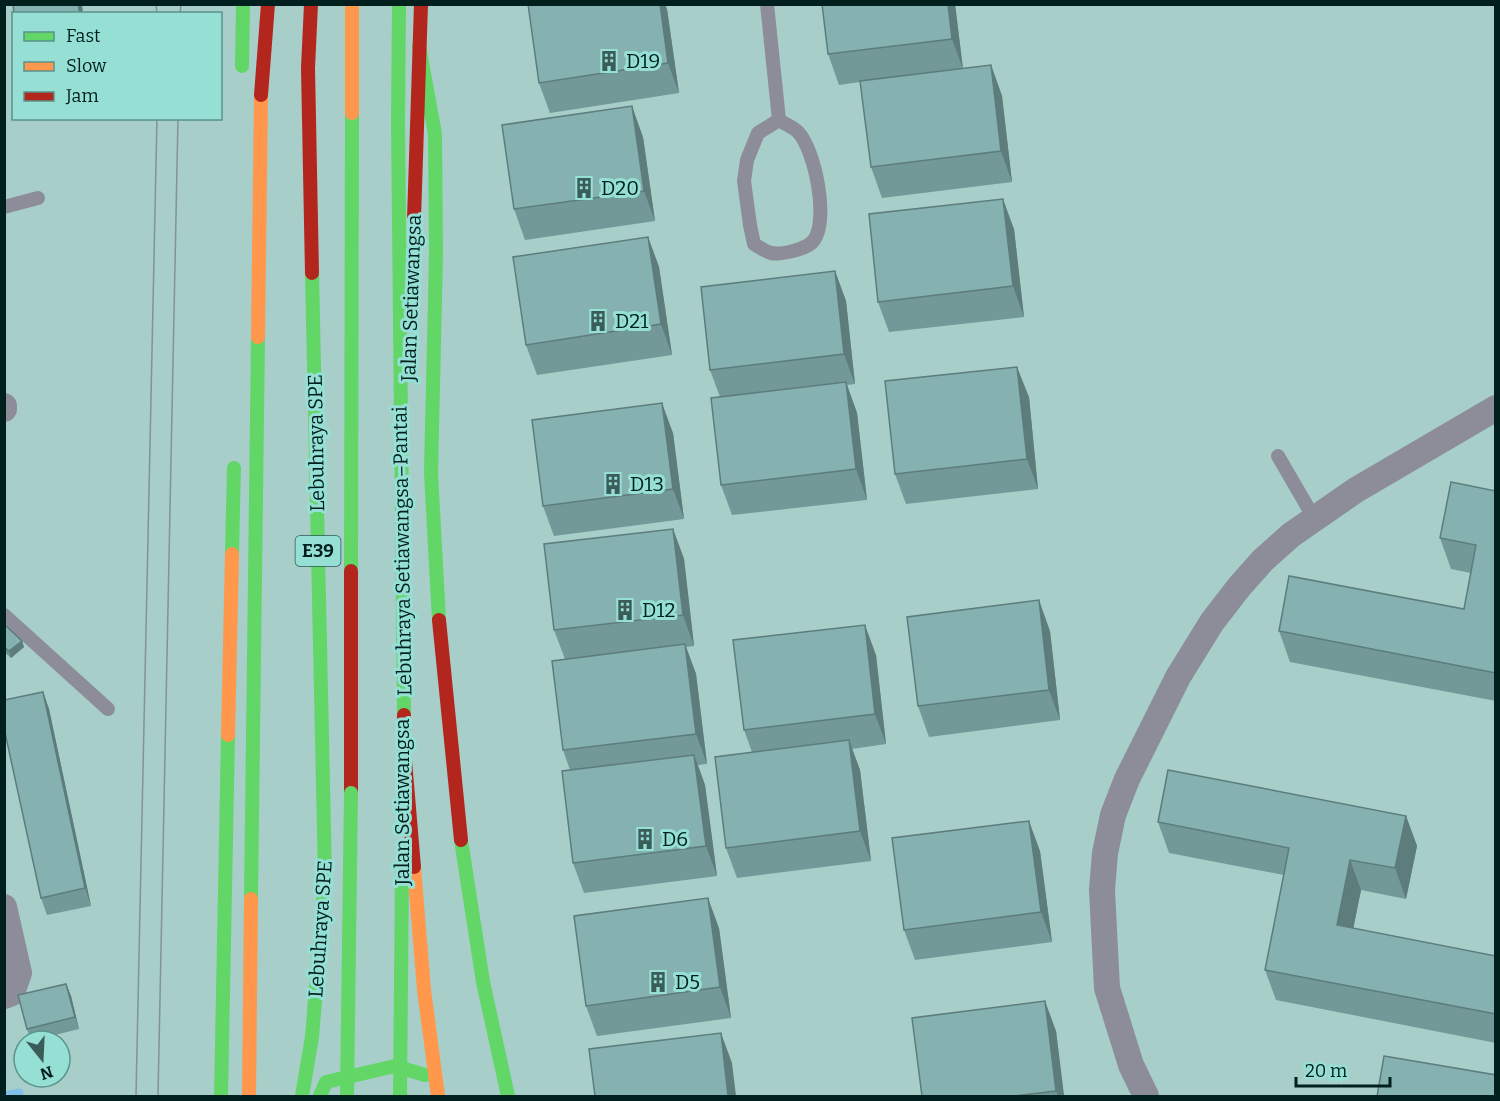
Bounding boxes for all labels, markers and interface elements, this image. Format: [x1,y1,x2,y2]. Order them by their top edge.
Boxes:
legend [12,12,222,120]
text: Fast [66,25,101,47]
building icon: D19 [597,49,621,73]
place label: D19 [626,49,660,73]
text: Slow [66,55,107,77]
text: Jam [65,85,99,107]
building icon: D20 [572,176,596,200]
place label: D20 [601,176,639,200]
street label: Jalan Setiawangsa [396,214,426,383]
building icon: D21 [586,309,610,333]
place label: D21 [615,309,648,333]
street label: Lebuhraya SPE [303,374,329,512]
street label: Lebuhraya Setiawangsa–Pantai [387,406,417,696]
building icon: D13 [601,472,625,496]
place label: D13 [630,472,664,496]
road number: E39 [296,536,340,566]
building icon: D12 [613,598,637,622]
place label: D12 [642,598,675,622]
street label: Jalan Setiawangsa [390,718,414,886]
building icon: D6 [633,827,657,851]
place label: D6 [662,827,688,851]
street label: Lebuhraya SPE [303,860,337,998]
building icon: D5 [646,970,670,994]
place label: D5 [675,970,700,994]
north arrow [12,1029,72,1089]
scale bar [1296,1050,1390,1088]
text: 20 m [1305,1060,1347,1082]
text: N [38,1062,55,1084]

